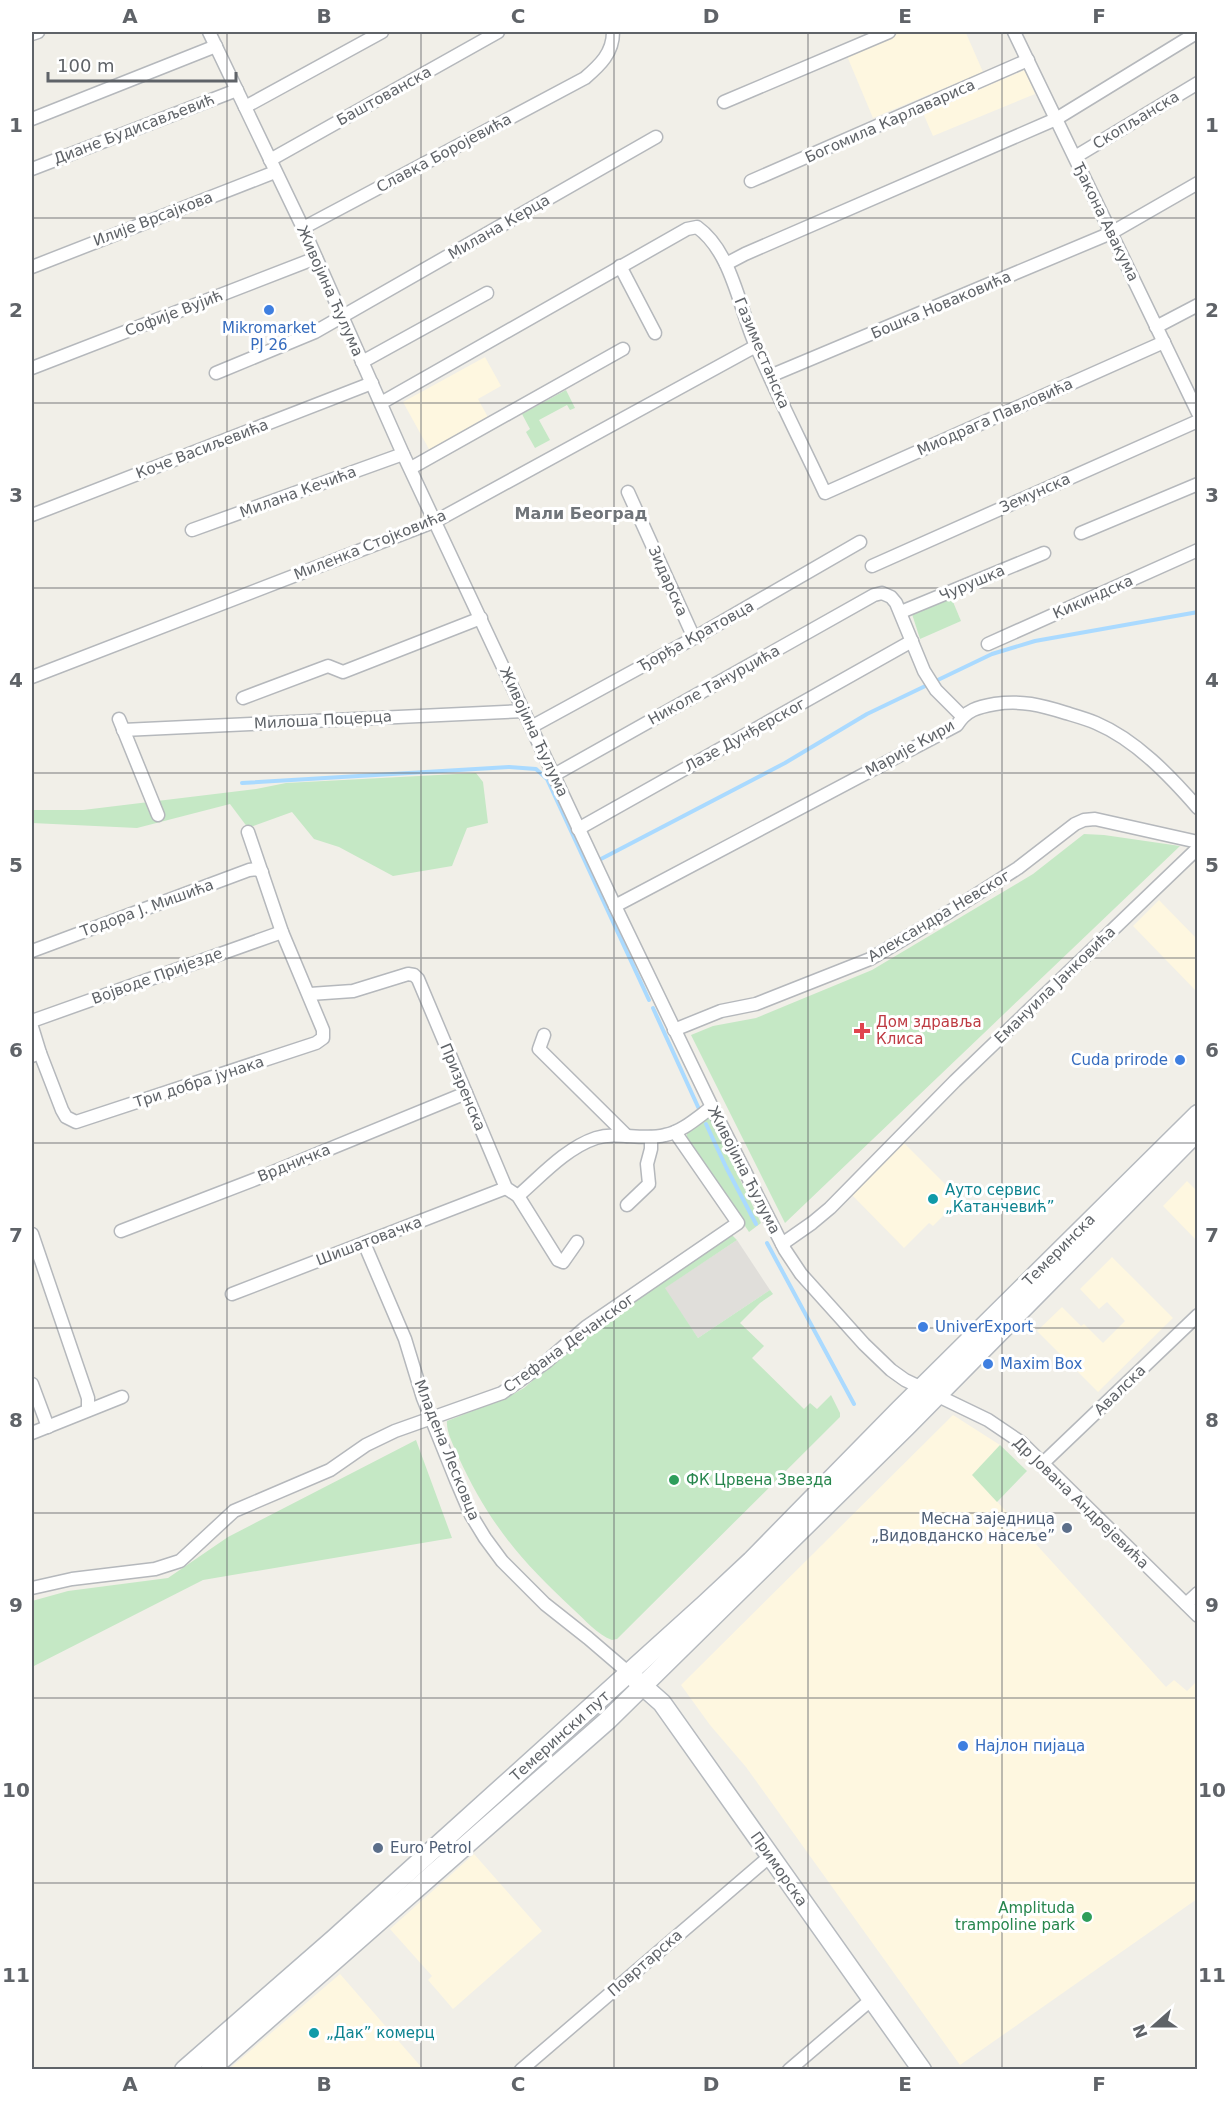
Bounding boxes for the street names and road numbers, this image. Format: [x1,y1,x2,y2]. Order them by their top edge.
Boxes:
street label: Баштованска [334,63,434,129]
street label: Богомила Карлавариса [802,75,978,167]
street label: Скопљанска [1090,87,1182,153]
street label: Диане Будисављевић [51,90,217,168]
street label: Славка Боројевића [373,110,515,196]
street label: Ђакона Авакума [1069,159,1143,284]
street label: Илије Врсајкова [91,188,215,250]
street label: Милана Керца [445,191,553,263]
street label: Живојина Ћулума [293,223,367,359]
street label: Бошка Новаковића [868,267,1014,343]
street label: Софије Вујић [123,286,225,340]
street label: Газиместанска [730,295,794,411]
street label: Миодрага Павловића [914,375,1076,459]
street label: Коче Васиљевића [133,415,271,483]
street label: Милана Кечића [237,463,359,521]
street label: Земунска [997,469,1073,517]
street label: Миленка Стојковића [291,506,449,584]
street label: Зидарска [645,543,691,619]
street label: Чурушка [936,561,1008,605]
street label: Кикиндска [1050,571,1136,623]
street label: Ђорђа Кратовца [634,597,757,676]
street label: Николе Танурџића [645,641,783,729]
street label: Живојина Ћулума [496,664,572,800]
street label: Лазе Дунђерског [681,694,809,776]
street label: Милоша Поцерца [254,707,392,733]
street label: Марије Кири [862,716,958,780]
street label: Александра Невског [865,866,1014,966]
street label: Тодора Ј. Мишића [77,876,216,941]
street label: Емануила Јанковића [991,923,1119,1047]
street label: Војводе Пријезде [89,944,225,1008]
street label: Призренска [436,1040,490,1134]
street label: Три добра јунака [131,1052,266,1112]
street label: Живојина Ћулума [704,1103,784,1237]
street label: Врдничка [255,1140,333,1186]
street label: Темеринска [1019,1210,1099,1290]
street label: Шишатовачка [314,1213,424,1269]
street label: Стефана Дечанског [500,1289,638,1397]
street label: Авалска [1091,1361,1149,1419]
street label: Младена Лесковца [410,1377,484,1523]
street label: Др Јована Андрејевића [1009,1433,1153,1573]
street label: Темерински пут [506,1687,613,1786]
street label: Приморска [747,1828,811,1910]
street label: Повртарска [604,1926,686,2000]

